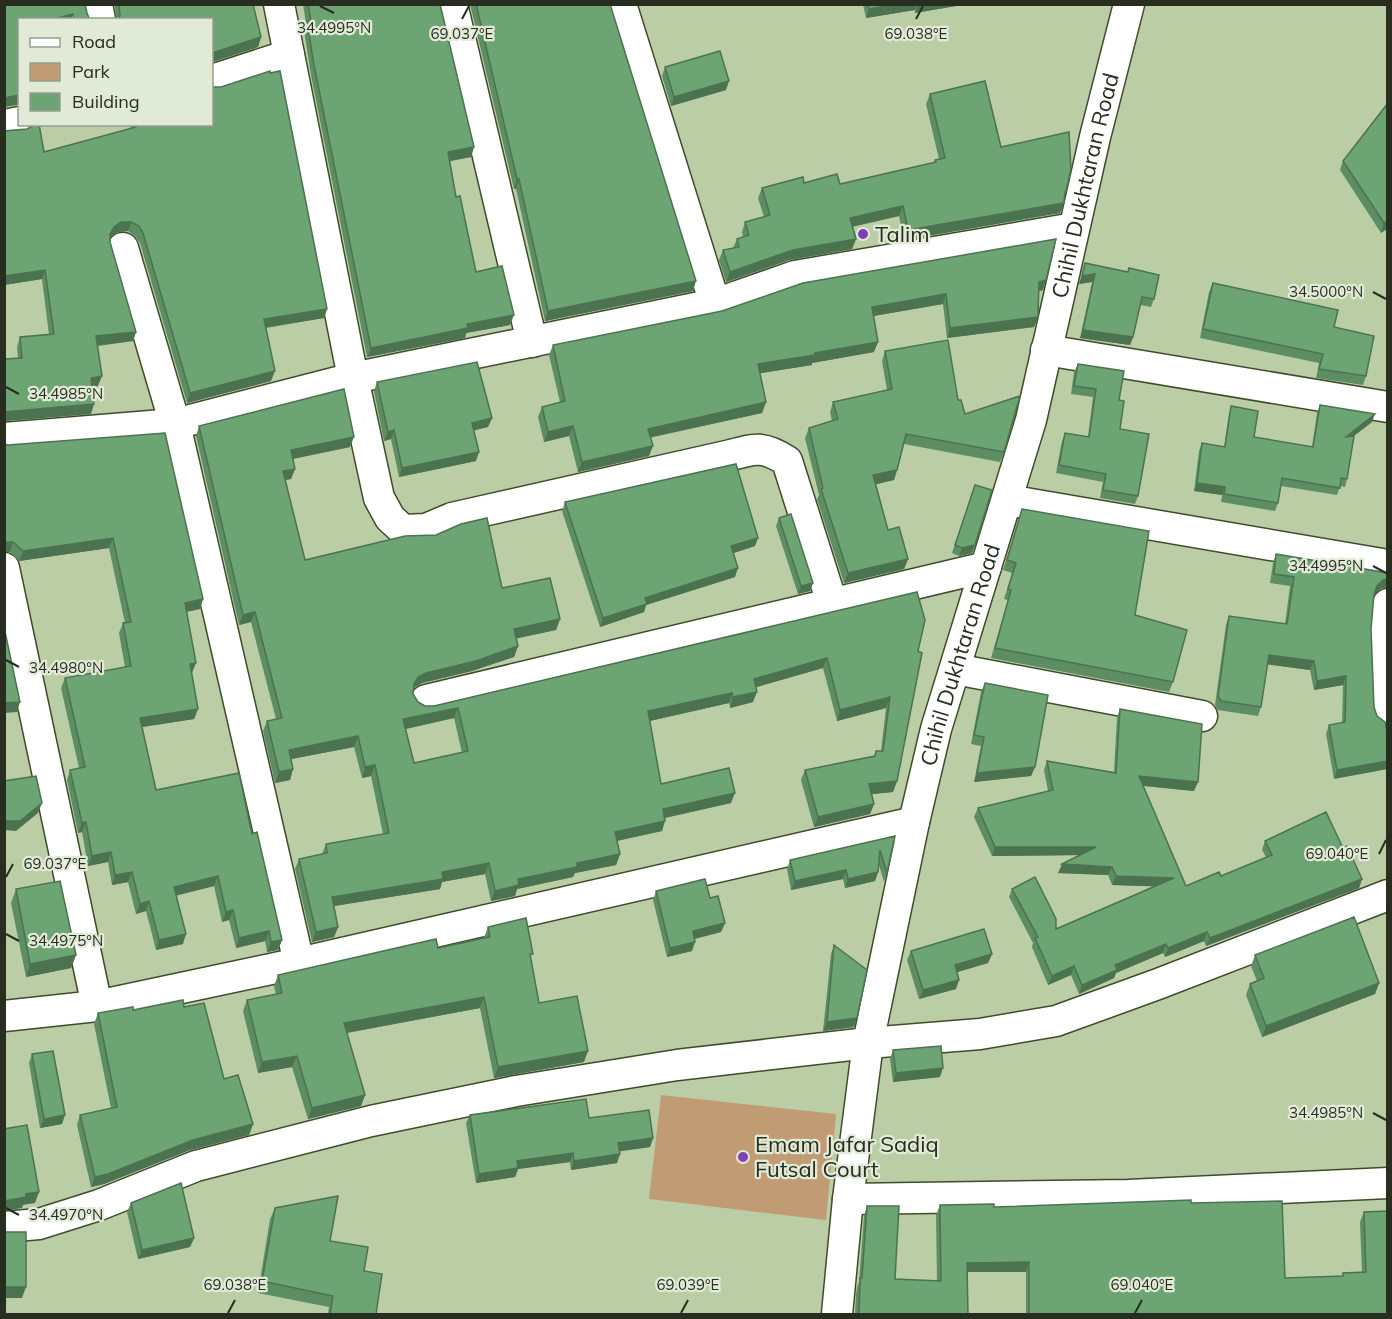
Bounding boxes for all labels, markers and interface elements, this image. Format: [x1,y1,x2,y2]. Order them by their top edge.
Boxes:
legend [18,18,213,126]
text: 34.4995°N [297,18,371,37]
text: 69.037°E [431,24,494,43]
text: 69.038°E [885,24,948,43]
text: Road [72,30,116,53]
text: Park [72,60,111,83]
street label: Chihil Dukhtaran Road [1045,70,1125,301]
text: Building [72,90,140,113]
place label: Talim [875,220,930,248]
marker: Talim [856,227,870,241]
text: 34.5000°N [1289,282,1363,301]
text: 34.4985°N [29,384,103,403]
street label: Chihil Dukhtaran Road [914,540,1006,769]
text: 34.4995°N [1289,556,1363,575]
text: 34.4980°N [29,658,103,677]
text: 69.040°E [1306,844,1369,863]
text: 69.037°E [24,854,87,873]
text: 34.4975°N [29,931,103,950]
text: 34.4985°N [1289,1103,1363,1122]
place label: Emam Jafar Sadiq Futsal Court [755,1130,939,1183]
marker: Emam Jafar Sadiq Futsal Court [736,1150,750,1164]
text: 34.4970°N [29,1205,103,1224]
text: 69.038°E [204,1275,267,1294]
text: 69.039°E [657,1275,720,1294]
text: 69.040°E [1111,1275,1174,1294]

